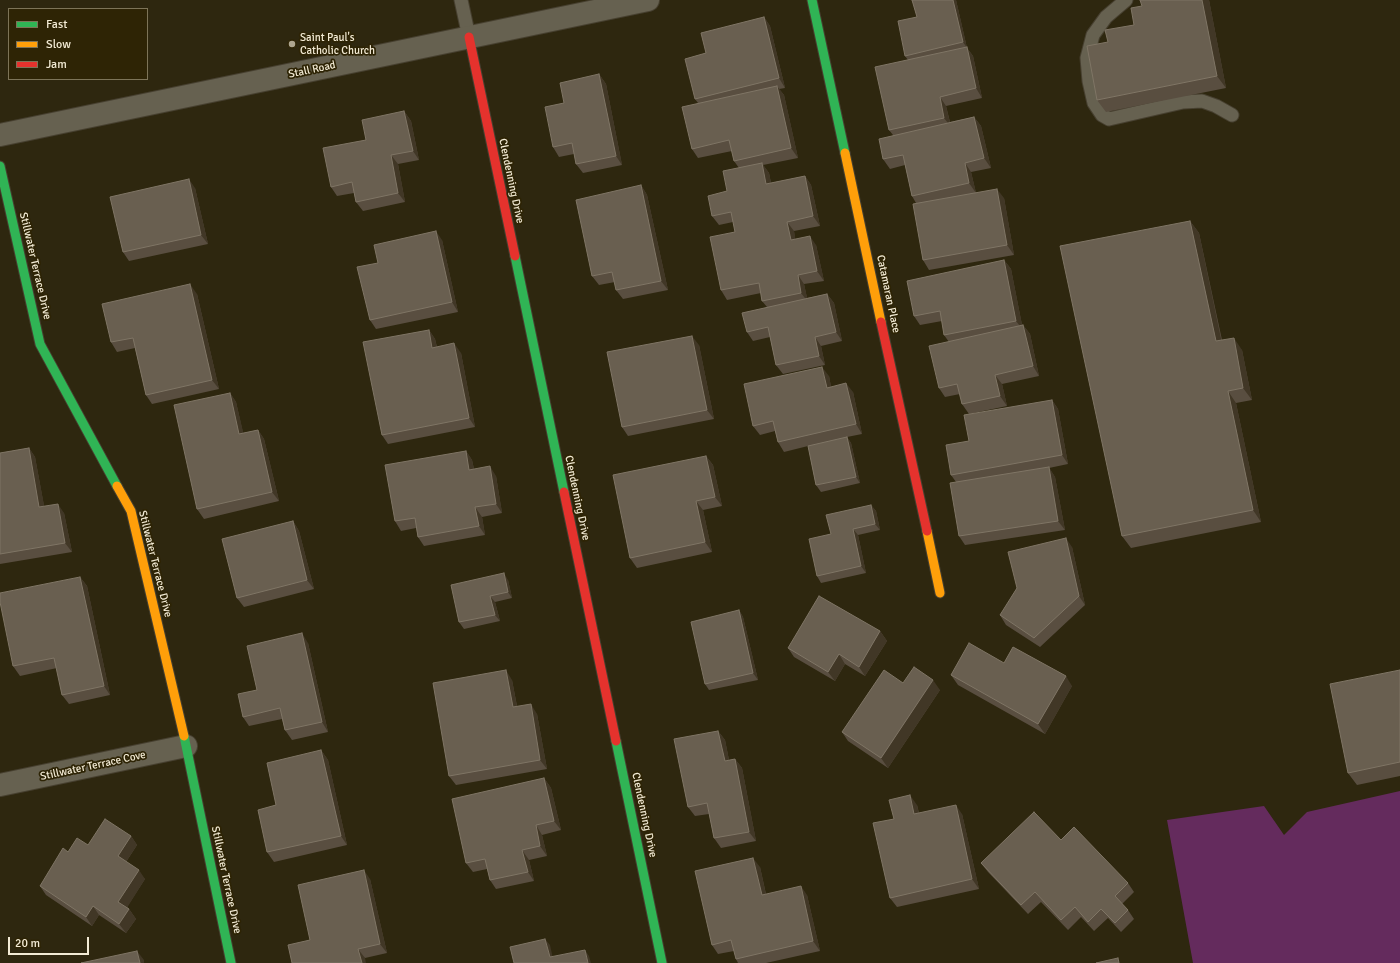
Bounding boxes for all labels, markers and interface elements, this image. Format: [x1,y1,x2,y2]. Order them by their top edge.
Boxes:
legend [8,8,148,80]
text: Fast [46,17,67,32]
place label: Saint Paul's Catholic Church [300,31,375,57]
text: Slow [46,37,71,52]
marker: Saint Paul's Catholic Church [287,39,297,49]
text: Jam [46,57,67,72]
street label: Stall Road [287,59,337,81]
street label: Clendenning Drive [496,137,526,225]
street label: Stillwater Terrace Drive [16,211,54,321]
street label: Catamaran Place [873,254,903,334]
street label: Clendenning Drive [562,454,592,542]
street label: Stillwater Terrace Drive [135,509,175,619]
street label: Stillwater Terrace Cove [39,748,147,784]
street label: Clendenning Drive [629,771,659,859]
street label: Stillwater Terrace Drive [208,825,244,935]
scale bar [10,929,91,955]
text: 20 m [15,936,40,951]

